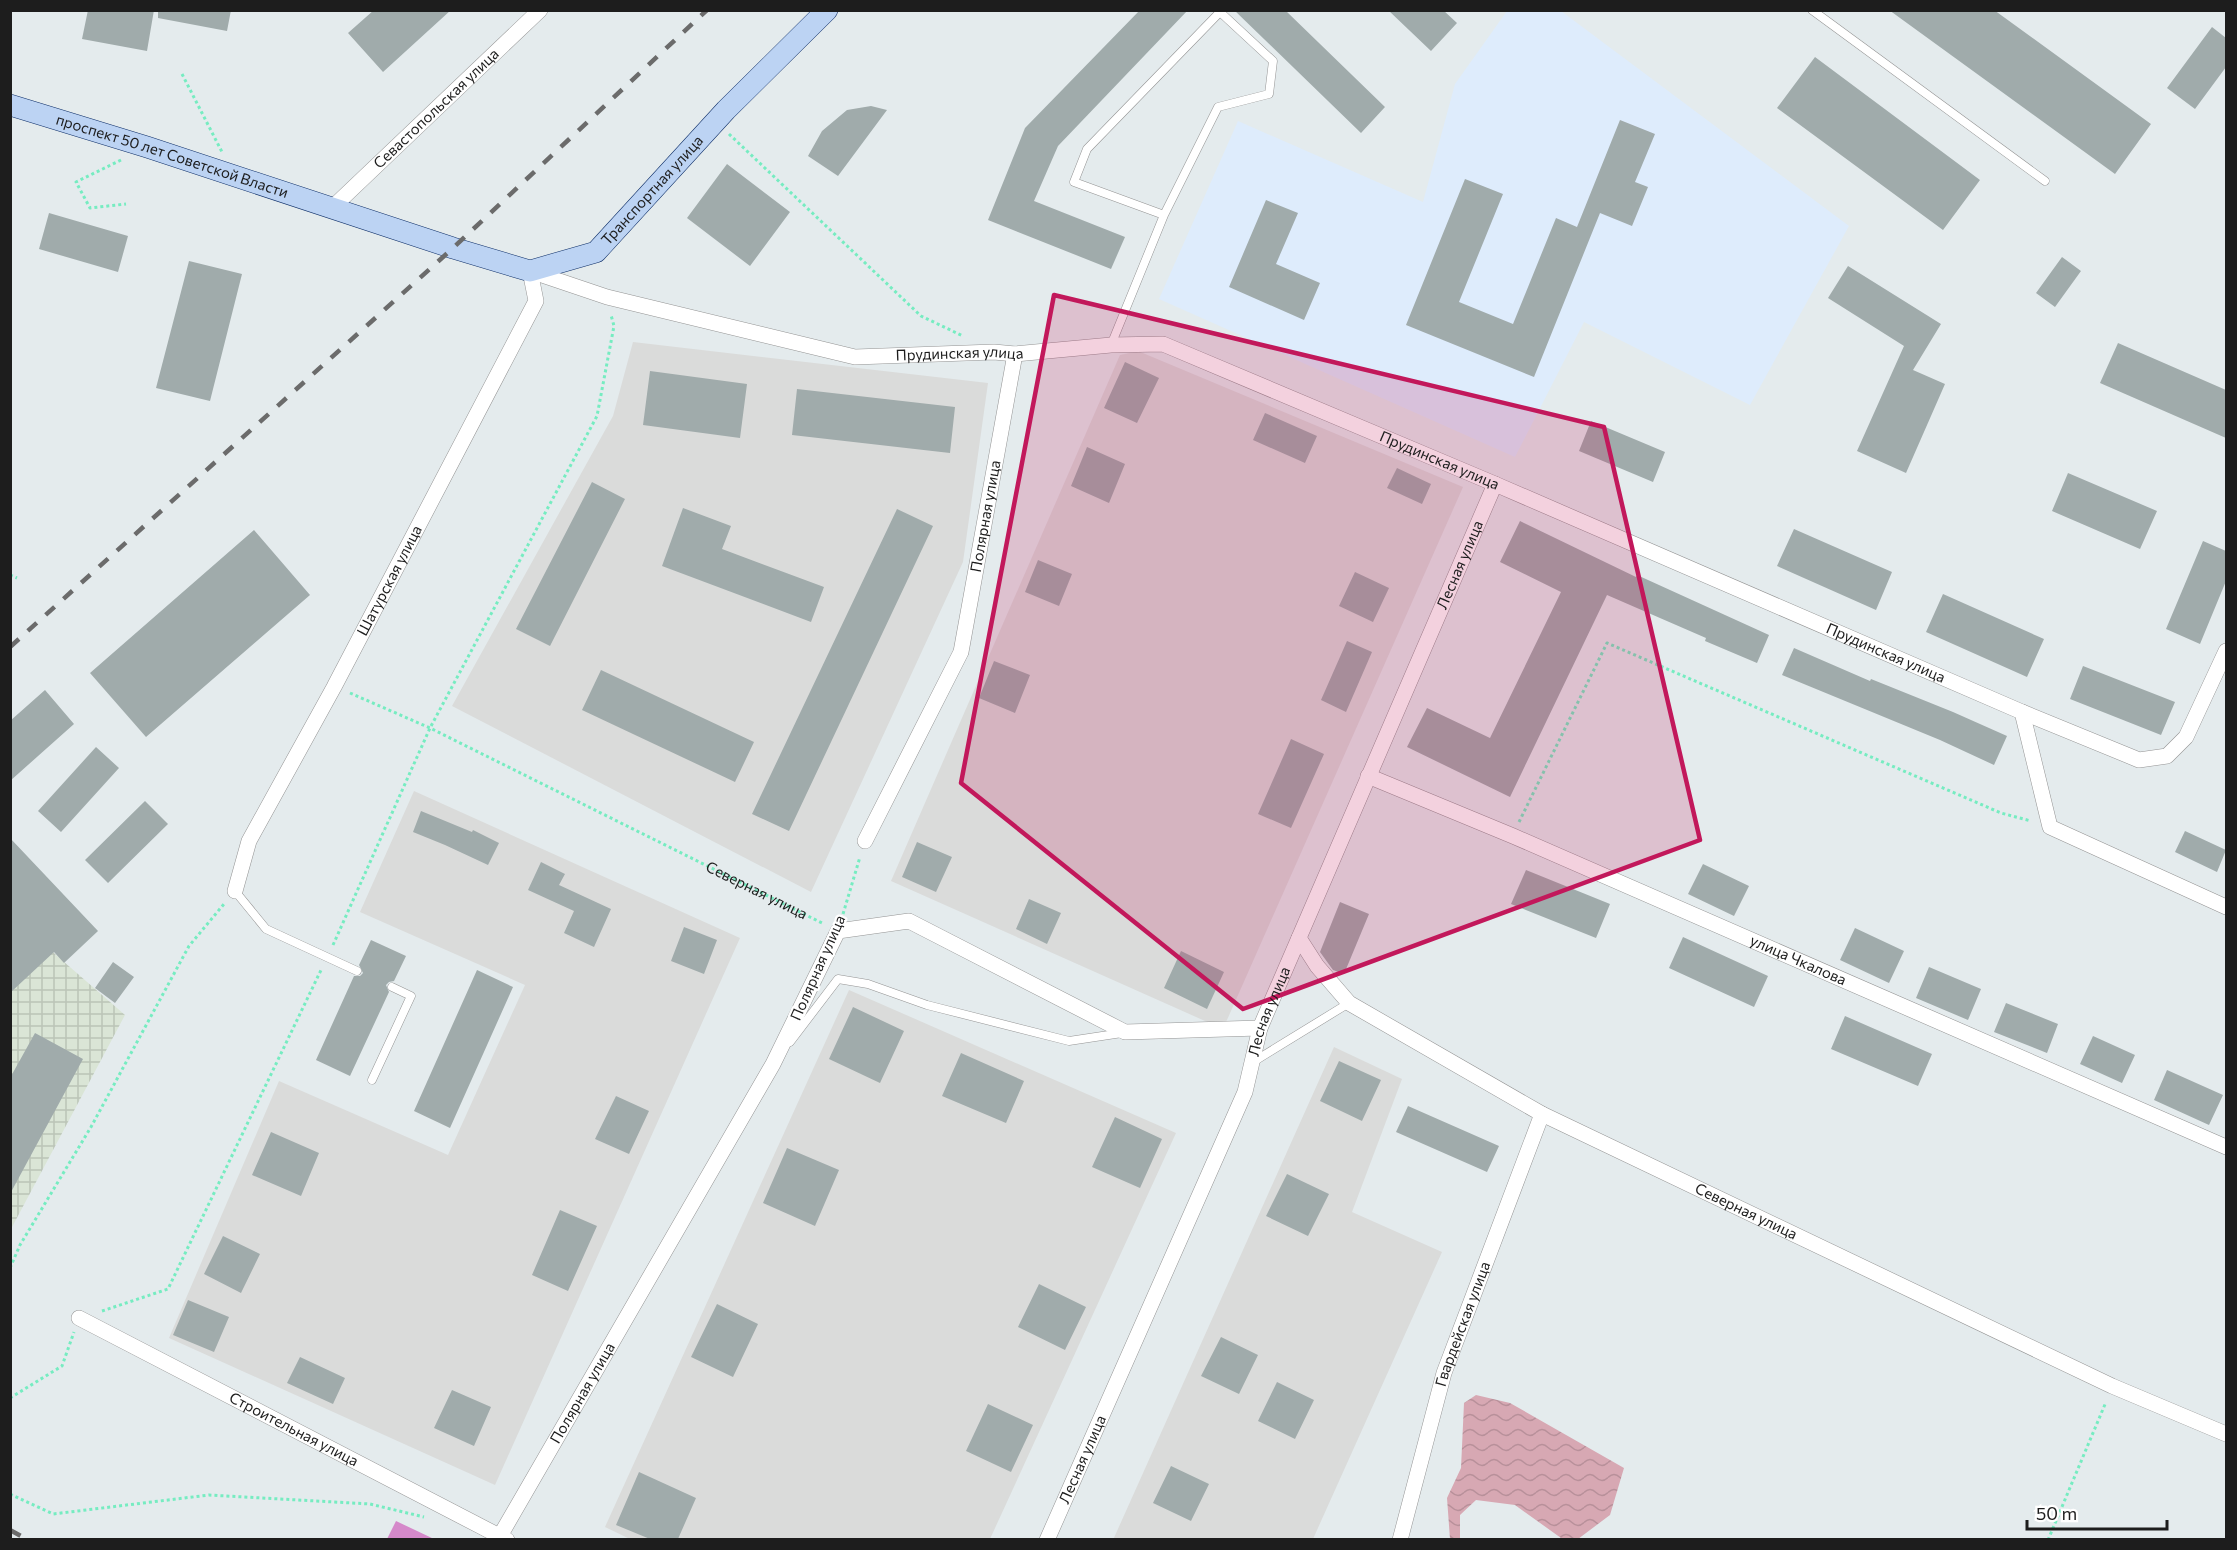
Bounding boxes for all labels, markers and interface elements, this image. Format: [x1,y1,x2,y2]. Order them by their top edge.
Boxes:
street label: Севастопольская улица [369,44,502,172]
street label: проспект 50 лет Советской Власти [54,110,291,201]
street label: Транспортная улица [597,131,706,248]
street label: Прудинская улица [895,342,1024,364]
street label: Прудинская улица [1377,426,1502,493]
street label: Полярная улица [966,459,1004,573]
street label: Лесная улица [1432,517,1486,612]
street label: Шатурская улица [353,522,425,638]
street label: Прудинская улица [1824,618,1948,686]
street label: Северная улица [703,857,811,922]
street label: Полярная улица [786,912,848,1023]
street label: улица Чкалова [1748,931,1849,988]
street label: Лесная улица [1244,964,1293,1058]
street label: Северная улица [1693,1178,1801,1243]
street label: Гвардейская улица [1431,1259,1493,1388]
street label: Полярная улица [546,1339,618,1446]
street label: Строительная улица [227,1388,362,1469]
street label: Лесная улица [1054,1412,1109,1506]
scale bar [2027,1493,2166,1531]
text: 50 m [2036,1502,2077,1524]

